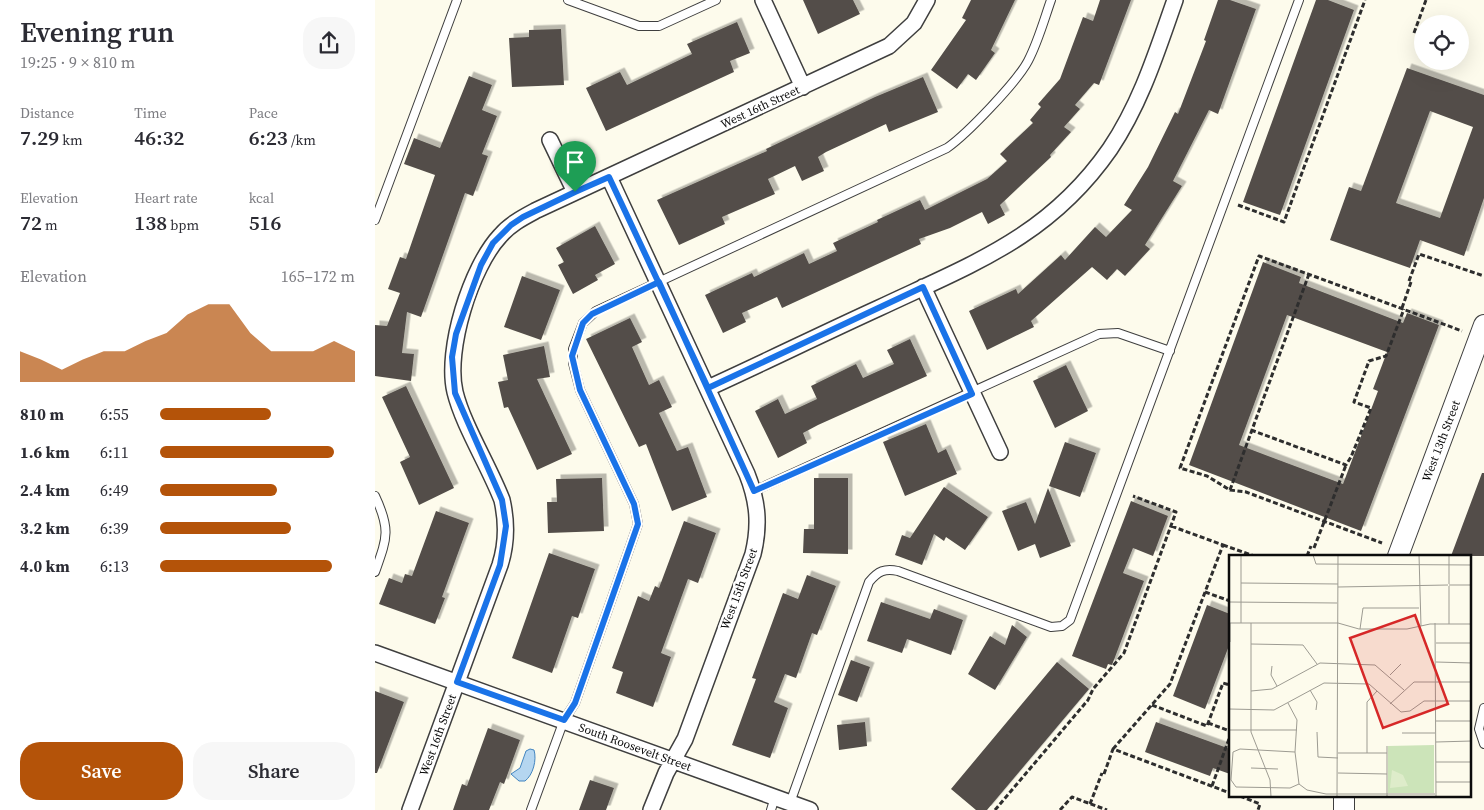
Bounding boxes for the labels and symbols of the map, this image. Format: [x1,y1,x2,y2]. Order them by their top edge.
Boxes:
street label: West 16th Street [718,82,802,132]
pin [554,141,596,192]
street label: West 13th Street [1418,398,1464,484]
street label: West 15th Street [717,546,761,632]
inset map [1229,555,1471,798]
street label: West 16th Street [416,692,460,778]
street label: South Roosevelt Street [576,719,694,775]

